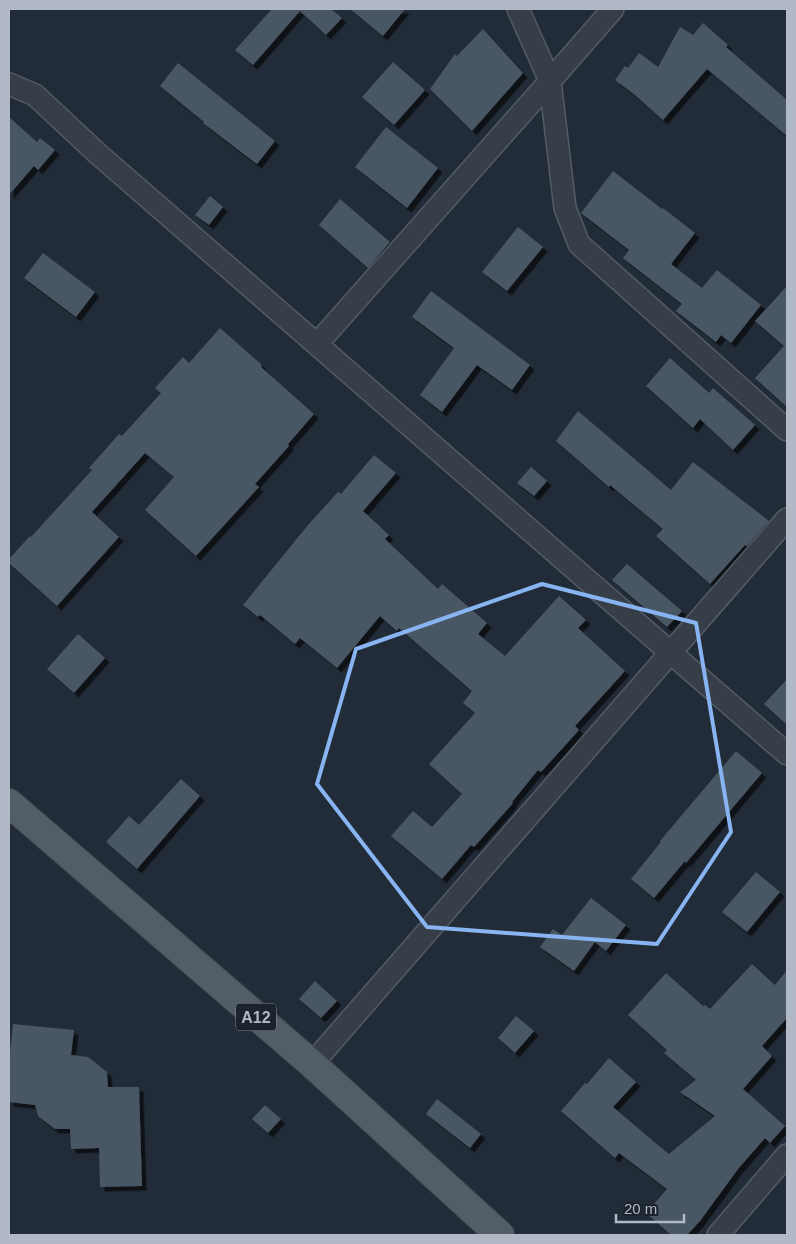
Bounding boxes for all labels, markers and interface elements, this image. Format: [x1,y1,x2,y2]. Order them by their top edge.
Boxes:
road number: A12 [236,1004,276,1030]
scale bar [616,1192,684,1224]
text: 20 m [624,1200,657,1217]

